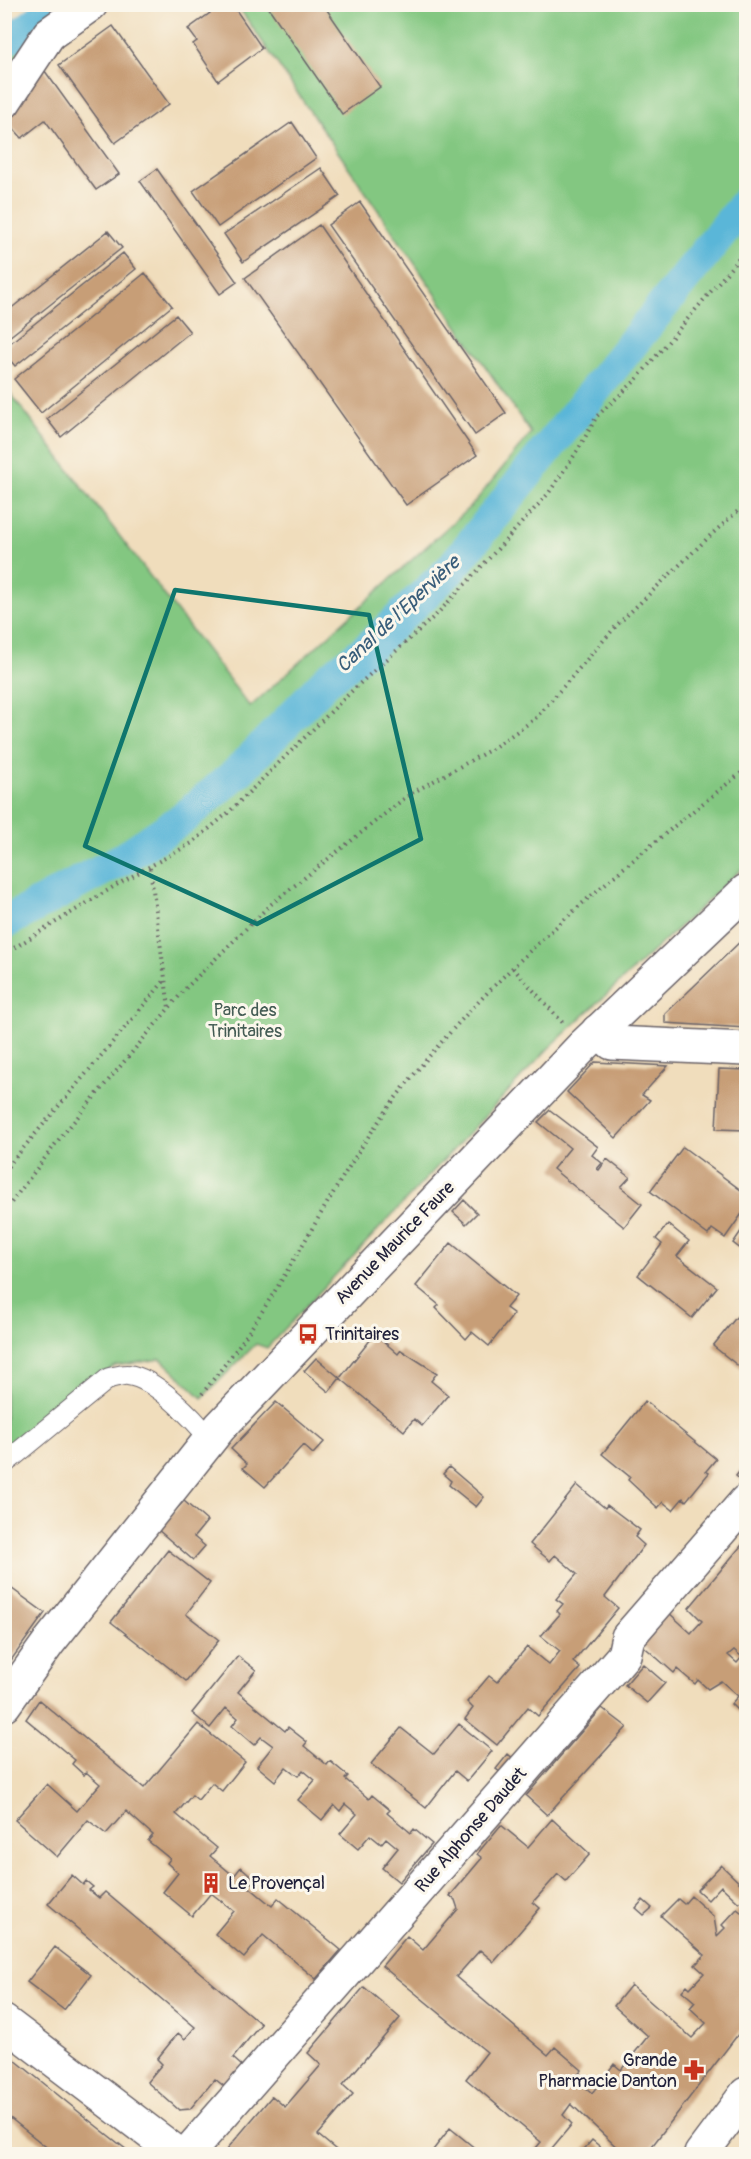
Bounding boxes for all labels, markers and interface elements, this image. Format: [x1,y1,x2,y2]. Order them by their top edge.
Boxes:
water label: Canal de l'Epervière [331,549,467,678]
park label: Parc des Trinitaires [208,999,282,1043]
street label: Avenue Maurice Faure [330,1176,460,1309]
bus stop icon: Trinitaires [296,1322,320,1346]
place label: Trinitaires [325,1323,399,1346]
street label: Rue Alphonse Daudet [410,1762,532,1897]
building icon: Le Provençal [199,1871,223,1895]
place label: Le Provençal [228,1872,325,1895]
place label: Grande Pharmacie Danton [538,2049,677,2093]
pharmacy icon: Grande Pharmacie Danton [682,2058,706,2082]

